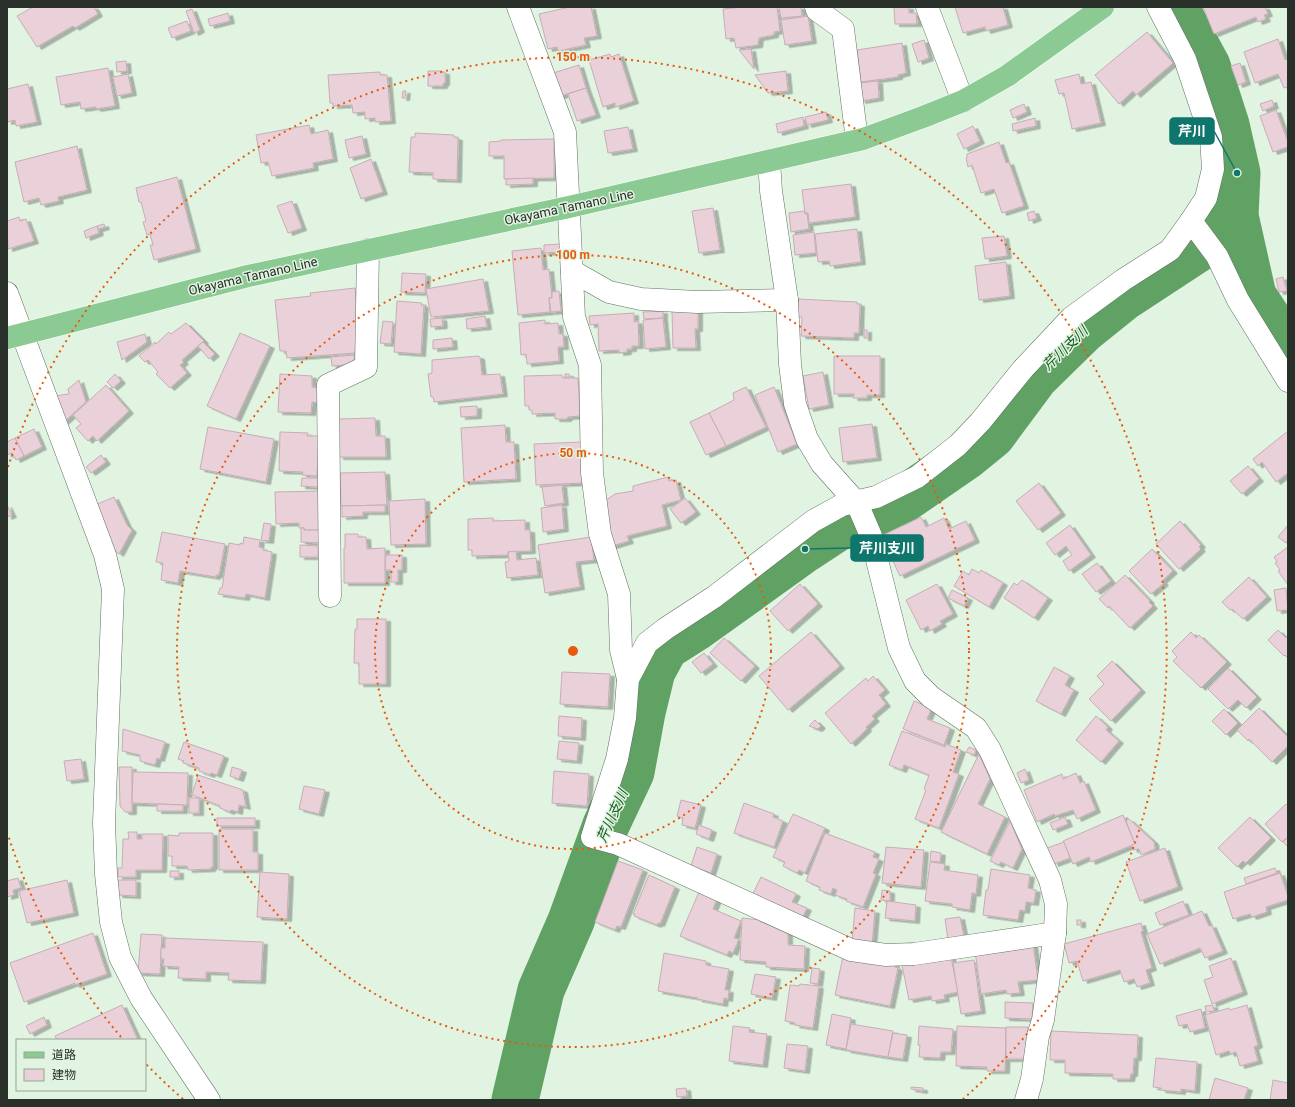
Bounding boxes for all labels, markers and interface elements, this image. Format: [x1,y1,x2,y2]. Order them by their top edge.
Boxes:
text: 150 m [556,50,590,64]
callout: 芹川 [1170,118,1214,144]
text: 芹川 [1178,123,1206,139]
street label: Okayama Tamano Line [503,186,635,228]
text: 100 m [556,248,590,262]
street label: Okayama Tamano Line [187,254,319,298]
water label: 芹川支川 [1039,321,1092,373]
text: 50 m [559,446,587,460]
callout: 芹川支川 [851,535,923,561]
text: 芹川支川 [859,540,915,556]
centre of rings [566,644,580,658]
water label: 芹川支川 [593,785,632,845]
legend [16,1039,146,1091]
text: 道路 [52,1048,76,1062]
text: 建物 [52,1068,76,1082]

